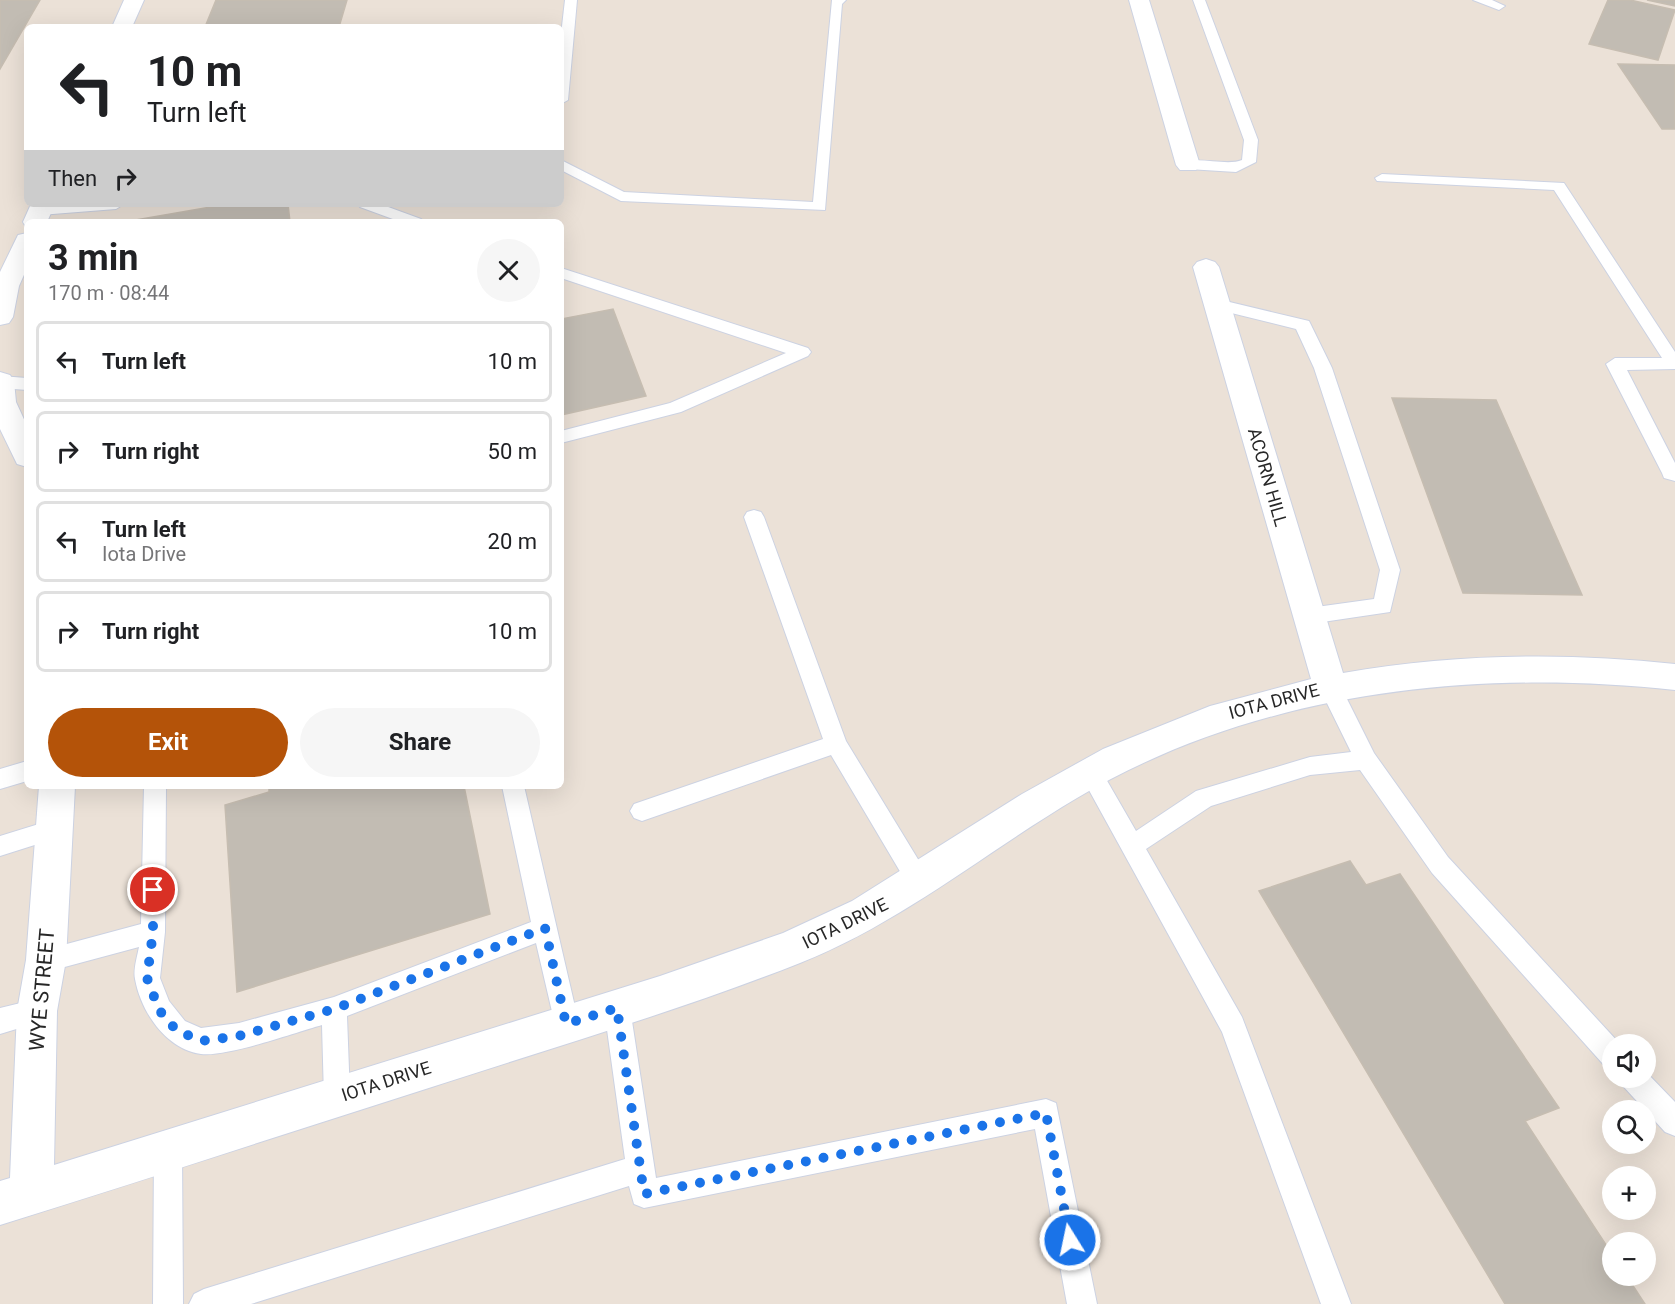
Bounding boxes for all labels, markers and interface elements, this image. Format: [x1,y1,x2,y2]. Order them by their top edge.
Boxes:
text: 10 m [147,47,242,96]
icon: left [48,48,126,126]
text: Turn left [147,97,247,129]
icon: right [109,162,142,195]
text: Then [48,166,97,191]
text: 3 min [48,237,139,279]
button: close [477,239,540,302]
text: 170 m · 08:44 [48,281,169,305]
icon: left [51,345,84,378]
text: Turn left [102,349,186,374]
text: 10 m [488,349,537,374]
street label: ACORN HILL [1244,425,1292,529]
icon: right [51,435,84,468]
text: Turn right [102,439,199,464]
text: 50 m [488,439,537,464]
text: Turn left [102,517,186,542]
icon: left [51,525,84,558]
text: 20 m [488,529,537,554]
text: Iota Drive [102,542,186,566]
icon: right [51,615,84,648]
text: Turn right [102,619,199,644]
text: 10 m [488,619,537,644]
street label: IOTA DRIVE [1226,679,1322,723]
button: Exit [48,708,288,777]
button: Share [300,708,540,777]
pin [127,864,178,915]
icon: arrive [136,873,169,906]
street label: IOTA DRIVE [799,893,891,953]
street label: WYE STREET [25,927,59,1052]
map controls [1602,1034,1656,1286]
button: sound [1602,1034,1656,1088]
street label: IOTA DRIVE [339,1057,433,1105]
button: search [1602,1100,1656,1154]
button: + [1602,1166,1656,1220]
position arrow [1038,1208,1102,1272]
button: − [1602,1232,1656,1286]

